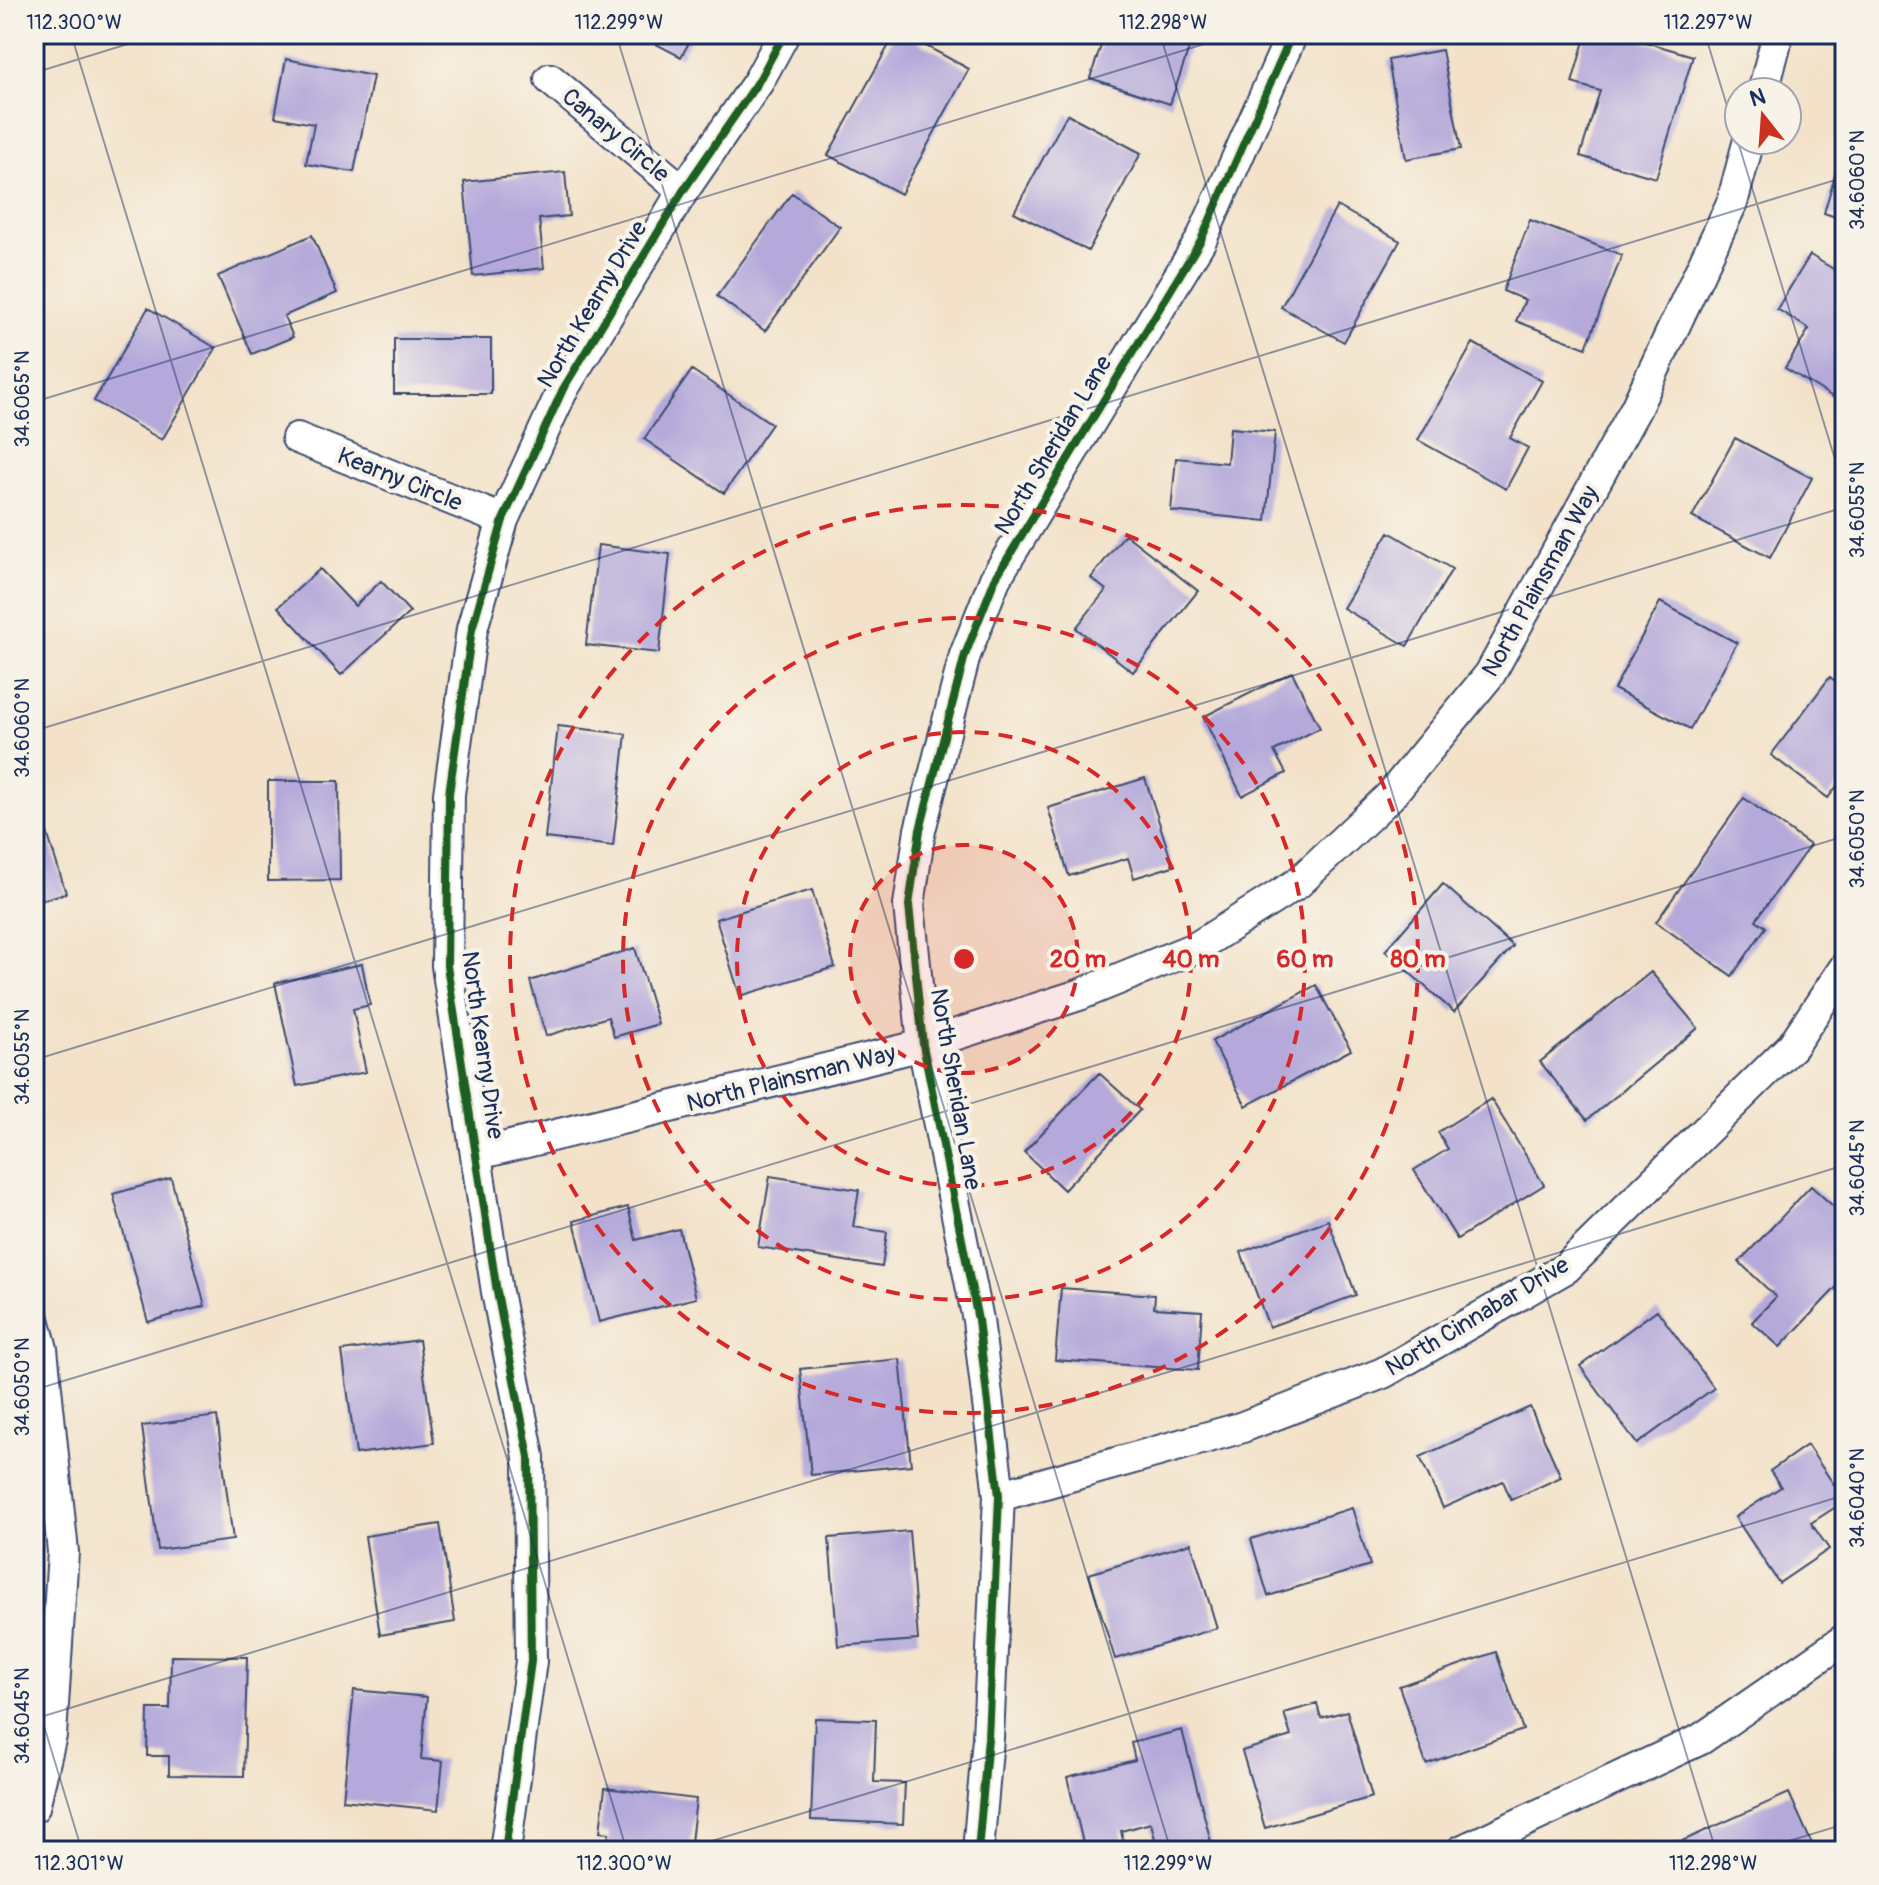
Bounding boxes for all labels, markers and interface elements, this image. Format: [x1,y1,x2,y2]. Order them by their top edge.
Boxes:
text: 112.300°W [26,10,122,35]
text: 112.299°W [575,10,663,35]
text: 112.298°W [1119,10,1207,35]
text: 112.297°W [1663,10,1753,35]
north arrow [1723,76,1803,156]
street label: Canary Circle [556,82,675,189]
text: N [1746,82,1769,113]
text: 34.6060°N [1845,130,1870,230]
street label: North Kearny Drive [531,215,654,393]
text: 34.6065°N [10,350,35,448]
street label: North Sheridan Lane [988,350,1119,540]
street label: Kearny Circle [333,441,467,518]
text: 34.6055°N [1845,462,1870,558]
street label: North Plainsman Way [1476,481,1605,682]
text: 34.6060°N [10,678,35,778]
text: 34.6050°N [1845,789,1870,889]
centre of rings [950,945,978,973]
text: 20 m [1050,945,1106,974]
text: 40 m [1163,945,1219,974]
text: 60 m [1277,945,1333,974]
text: 80 m [1390,945,1446,974]
street label: North Kearny Drive [455,949,510,1141]
street label: North Sheridan Lane [924,986,988,1192]
text: 34.6055°N [10,1009,35,1105]
street label: North Plainsman Way [684,1038,899,1118]
text: 34.6045°N [1845,1119,1870,1217]
street label: North Cinnabar Drive [1380,1250,1574,1383]
text: 34.6050°N [10,1337,35,1437]
text: 34.6040°N [1845,1448,1870,1548]
text: 34.6045°N [10,1667,35,1765]
text: 112.301°W [34,1851,124,1876]
text: 112.300°W [576,1851,672,1876]
text: 112.299°W [1124,1851,1212,1876]
text: 112.298°W [1669,1851,1757,1876]

